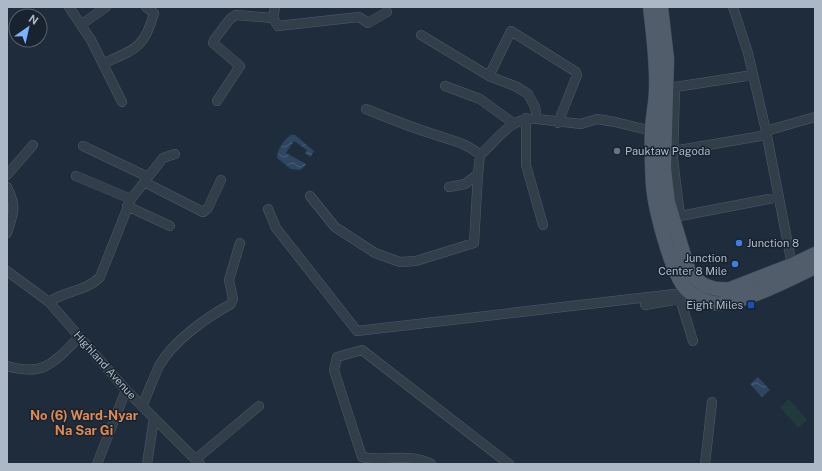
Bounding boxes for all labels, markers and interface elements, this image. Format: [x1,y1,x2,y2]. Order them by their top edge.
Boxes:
north arrow [8,8,48,48]
text: N [27,12,41,27]
place label: Pauktaw Pagoda [625,145,710,157]
marker: Pauktaw Pagoda [612,146,622,156]
place label: Junction 8 [747,237,799,249]
marker: Junction 8 [734,238,744,248]
place label: Junction Center 8 Mile [658,252,727,277]
marker: Junction Center 8 Mile [730,259,740,269]
place label: Eight Miles [686,299,743,311]
marker: Eight Miles [746,300,756,310]
street label: Highland Avenue [71,329,139,401]
district label: No (6) Ward-Nyar Na Sar Gi [30,408,139,438]

